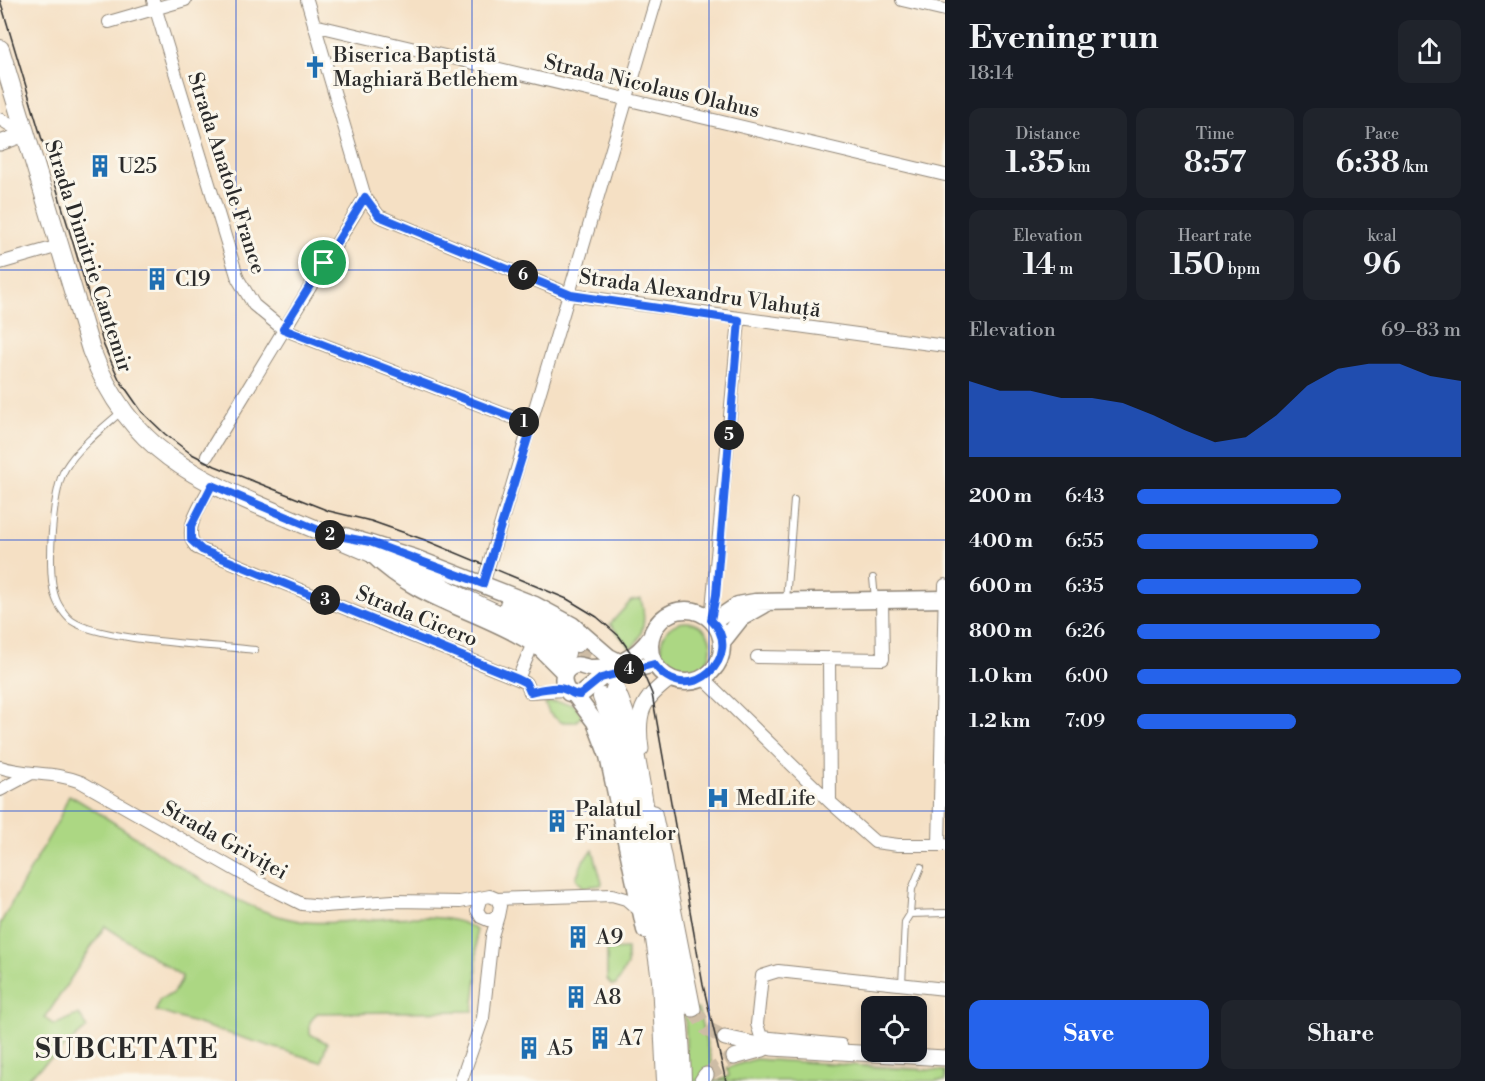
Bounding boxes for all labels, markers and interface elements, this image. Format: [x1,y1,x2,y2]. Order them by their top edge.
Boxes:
text: Evening run [969,18,1158,59]
button: share [1398,20,1461,83]
place label: Biserica Baptistă Maghiară Betlehem [332,43,518,93]
street label: Strada Nicolaus Olahus [542,50,762,124]
church icon: Biserica Baptistă Maghiară Betlehem [302,54,328,80]
text: 18:14 [969,61,1014,86]
street label: Strada Anatole France [181,69,271,277]
text: Distance [1016,124,1080,144]
text: Time [1196,124,1234,144]
text: Pace [1365,124,1399,144]
street label: Strada Dimitrie Cantemir [38,137,138,376]
text: 1.35 [1005,144,1065,182]
text: 8:57 [1184,144,1246,182]
text: 6:38 [1335,144,1400,182]
building icon: U25 [87,153,113,179]
place label: U25 [118,154,157,180]
text: km [1065,157,1091,177]
text: /km [1400,157,1429,177]
text: Elevation [1013,226,1083,246]
text: Heart rate [1178,226,1252,246]
text: kcal [1367,226,1397,246]
pin [298,237,349,288]
icon: arrive [307,246,340,279]
text: 14 [1023,246,1056,284]
text: 150 [1170,246,1225,284]
text: 96 [1363,246,1401,284]
text: m [1056,259,1073,279]
text: bpm [1225,259,1260,279]
pin: 6 [508,260,538,290]
street label: Strada Alexandru Vlahuță [577,264,823,324]
text: 6 [518,265,528,285]
building icon: C19 [144,266,170,292]
place label: C19 [175,267,210,293]
text: Elevation [969,318,1056,343]
text: 69–83 m [1381,318,1461,343]
pin: 1 [509,407,539,437]
text: 1 [520,412,528,432]
pin: 5 [714,420,744,450]
text: 5 [724,425,734,445]
text: 200 m [969,484,1032,509]
text: 6:43 [1065,484,1105,509]
pin: 2 [315,520,345,550]
text: 2 [325,525,335,545]
text: 400 m [969,529,1033,554]
text: 6:55 [1065,529,1104,554]
text: 600 m [969,574,1032,599]
text: 6:35 [1065,574,1104,599]
street label: Strada Cicero [352,581,481,653]
pin: 3 [310,585,340,615]
text: 3 [320,590,330,610]
text: 800 m [969,619,1032,644]
text: 6:26 [1065,619,1105,644]
pin: 4 [614,654,644,684]
text: 4 [624,659,634,679]
text: 1.0 km [969,664,1033,689]
text: 6:00 [1065,664,1108,689]
text: 1.2 km [969,709,1031,734]
text: 7:09 [1065,709,1105,734]
hospital icon: MedLife [705,785,731,811]
place label: MedLife [736,786,816,812]
street label: Strada Griviței [157,796,292,886]
place label: Palatul Finantelor [575,797,676,847]
building icon: Palatul Finantelor [544,808,570,834]
building icon: A9 [565,924,591,950]
place label: A9 [595,925,623,951]
building icon: A8 [563,984,589,1010]
place label: A8 [593,985,621,1011]
map controls [861,996,927,1062]
button: locate [861,996,927,1062]
button: Save [969,1000,1209,1069]
button: Share [1221,1000,1461,1069]
building icon: A7 [587,1025,613,1051]
place label: A7 [617,1026,643,1052]
district label: SUBCETATE [35,1033,219,1067]
building icon: A5 [516,1035,542,1061]
place label: A5 [546,1036,573,1062]

